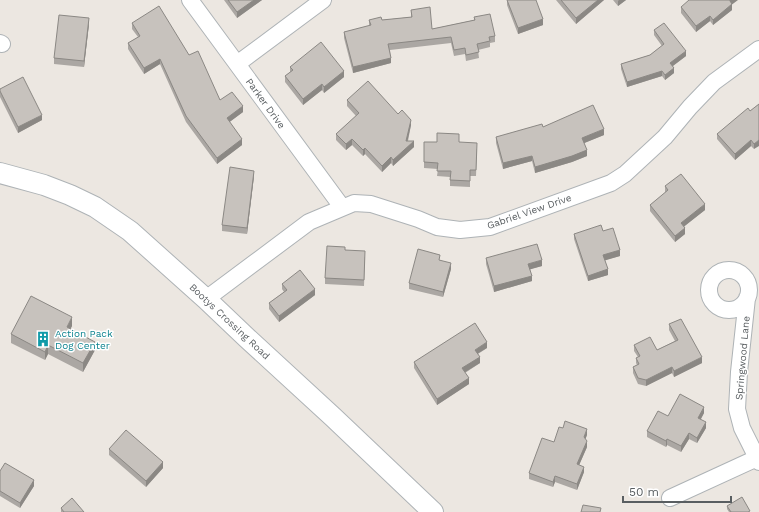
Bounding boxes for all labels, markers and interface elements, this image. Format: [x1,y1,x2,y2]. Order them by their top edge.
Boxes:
street label: Parker Drive [244,76,288,131]
street label: Gabriel View Drive [485,192,573,231]
street label: Bootys Crossing Road [187,281,272,361]
street label: Springwood Lane [733,315,752,400]
place label: Action Pack Dog Center [55,328,113,351]
building icon: Action Pack Dog Center [34,330,52,348]
scale bar [623,478,731,504]
text: 50 m [629,485,659,499]

